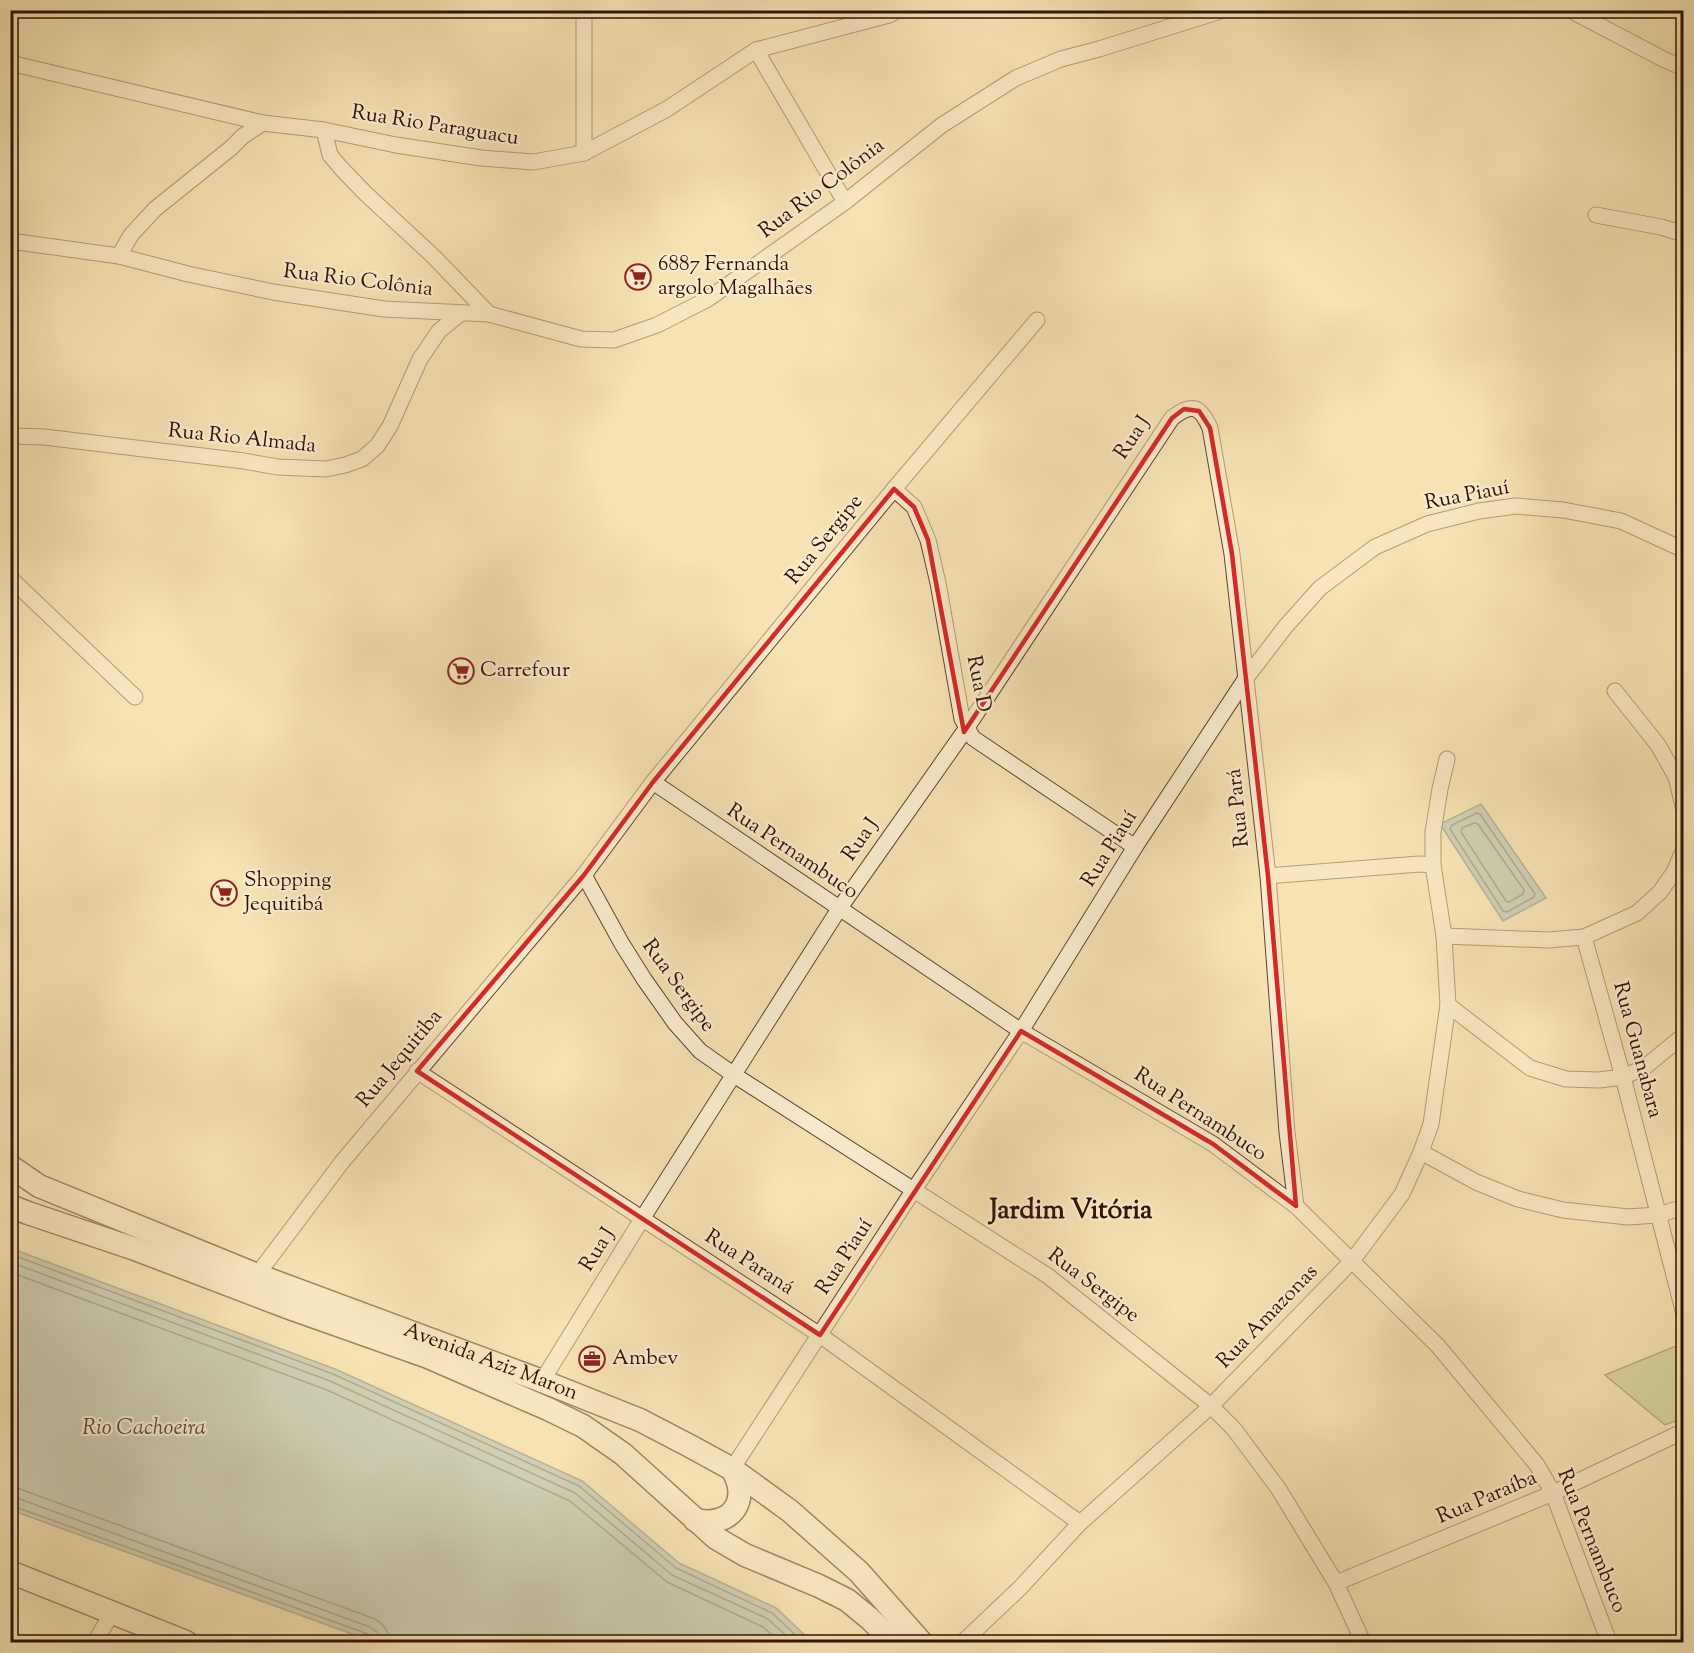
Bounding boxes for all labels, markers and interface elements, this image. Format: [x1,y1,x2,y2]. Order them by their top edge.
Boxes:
street label: Rua Rio Paraguacu [349,98,521,154]
street label: Rua Rio Colônia [753,132,891,246]
place label: 6887 Fernanda argolo Magalhães [658,250,813,304]
street label: Rua Rio Colônia [281,257,435,305]
supermarket icon: 6887 Fernanda argolo Magalhães [623,262,653,292]
street label: Rua J [1107,410,1159,466]
street label: Rua Rio Almada [166,416,318,462]
street label: Rua Piauí [1422,473,1512,519]
street label: Rua Sergipe [779,488,871,592]
street label: Rua D [958,653,998,715]
supermarket icon: Carrefour [446,656,476,686]
place label: Carrefour [480,656,570,686]
street label: Rua Pará [1220,767,1258,849]
street label: Rua Pernambuco [720,797,864,907]
street label: Rua Piauí [1075,805,1145,893]
street label: Rua J [835,812,887,868]
place label: Shopping Jequitibá [243,866,331,920]
supermarket icon: Shopping Jequitibá [209,878,239,908]
street label: Rua Sergipe [634,933,722,1039]
street label: Rua Guanabara [1604,979,1670,1122]
street label: Rua Jequitiba [350,1003,450,1115]
street label: Rua Pernambuco [1128,1061,1272,1169]
district label: Jardim Vitória [988,1192,1153,1231]
street label: Rua Piauí [809,1213,881,1301]
street label: Rua J [573,1222,623,1278]
street label: Rua Paraná [698,1223,800,1303]
street label: Rua Sergipe [1041,1241,1145,1331]
street label: Rua Amazonas [1210,1258,1326,1376]
street label: Avenida Aziz Maron [399,1316,582,1409]
office icon: Ambev [577,1344,607,1374]
place label: Ambev [612,1344,678,1374]
water label: Rio Cachoeira [82,1413,206,1445]
street label: Rua Paraíba [1432,1463,1542,1533]
street label: Rua Pernambuco [1548,1464,1634,1618]

